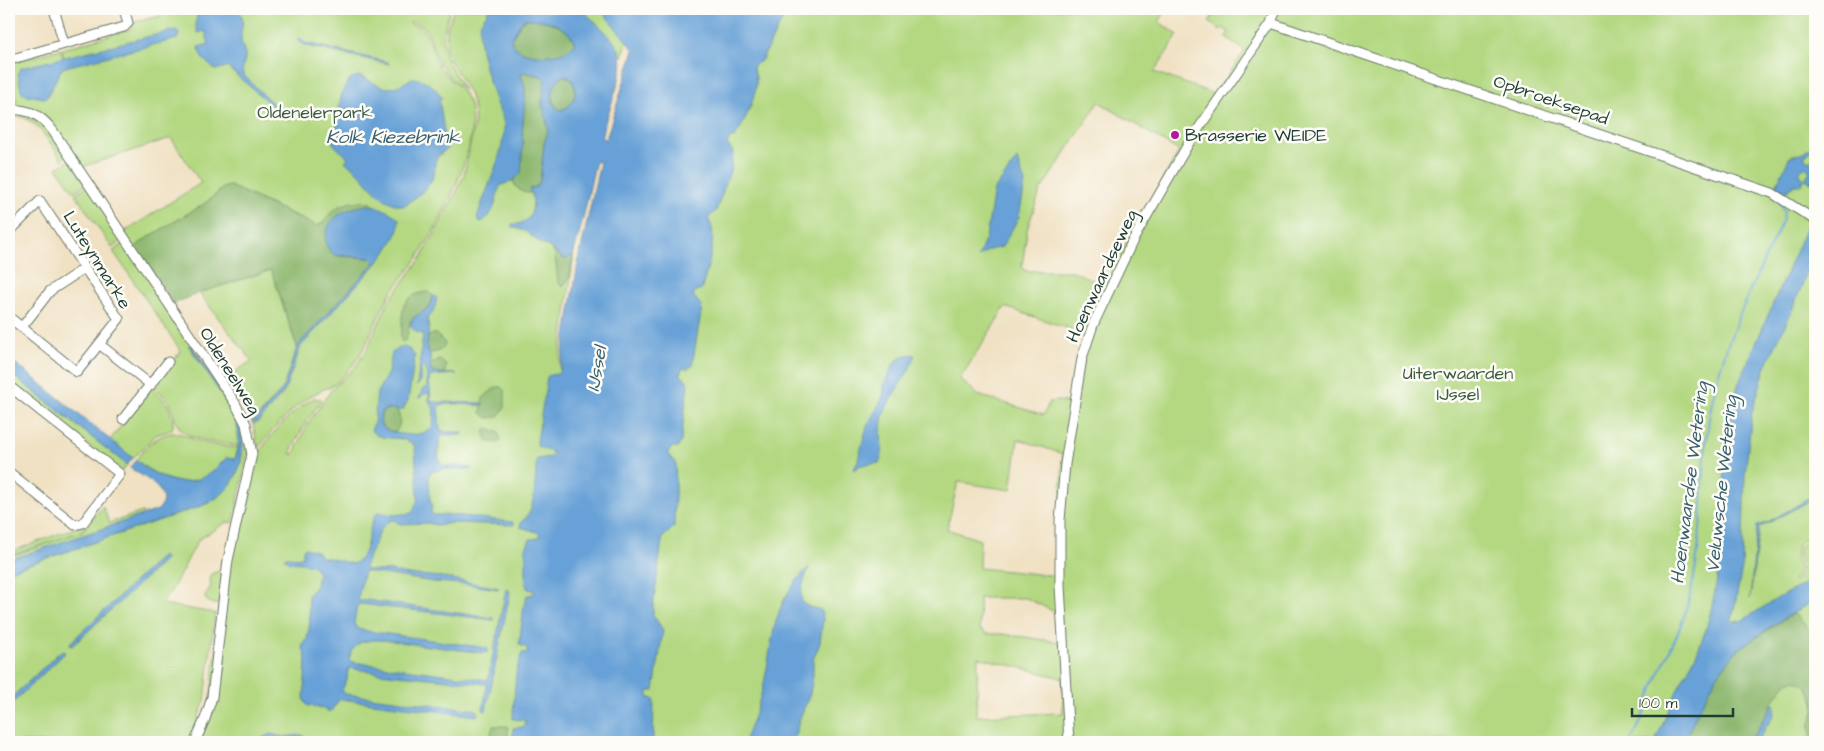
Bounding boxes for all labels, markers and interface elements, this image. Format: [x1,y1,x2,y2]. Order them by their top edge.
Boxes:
street label: Opbroeksepad [1490,69,1612,131]
park label: Oldenelerpark [257,100,373,125]
place label: Brasserie WEIDE [1185,123,1327,148]
water label: Kolk Kiezebrink [326,124,460,151]
marker: Brasserie WEIDE [1169,129,1181,141]
street label: Hoenwaardseweg [1060,205,1145,347]
street label: Luteynmarke [56,206,137,315]
street label: Oldeneelweg [192,323,267,420]
water label: IJssel [580,341,615,394]
park label: Uiterwaarden IJssel [1403,361,1513,407]
water label: Hoenwaardse Wetering [1664,379,1716,585]
water label: Veluwsche Wetering [1699,393,1745,574]
scale bar [1632,686,1733,718]
text: 100 m [1639,693,1678,714]

